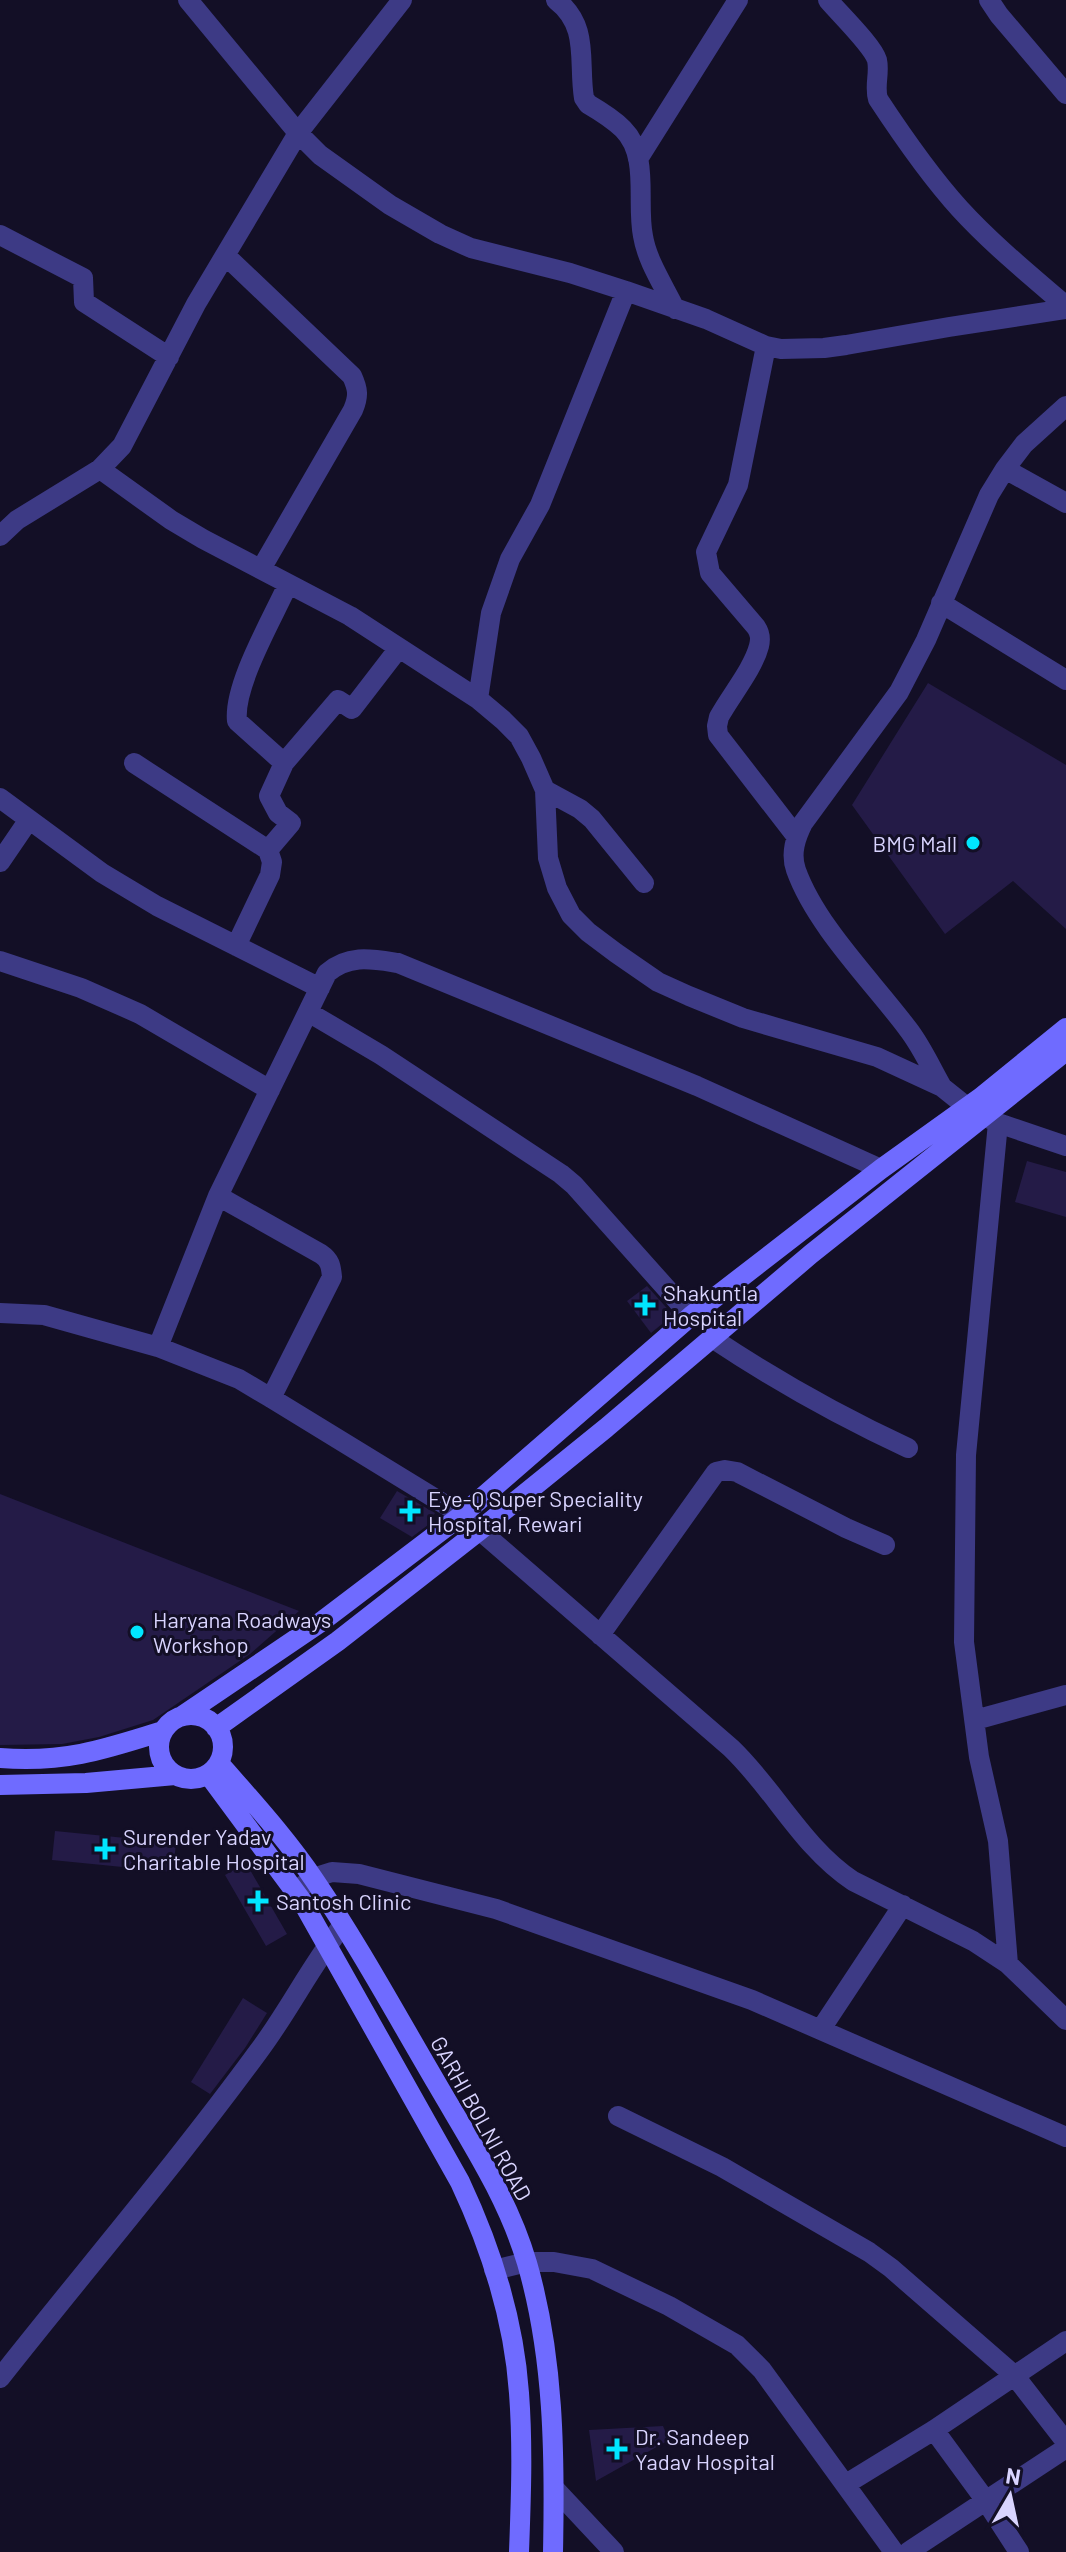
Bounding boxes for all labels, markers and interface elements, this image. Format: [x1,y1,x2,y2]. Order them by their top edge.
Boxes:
place label: BMG Mall [872,830,957,856]
marker: BMG Mall [964,834,982,852]
place label: Shakuntla Hospital [663,1279,758,1330]
marker: Shakuntla Hospital [634,1294,656,1316]
place label: Eye-Q Super Speciality Hospital, Rewari [428,1485,643,1536]
marker: Eye-Q Super Speciality Hospital, Rewari [399,1500,421,1522]
place label: Haryana Roadways Workshop [153,1606,331,1657]
marker: Haryana Roadways Workshop [128,1623,146,1641]
place label: Surender Yadav Charitable Hospital [123,1823,305,1874]
marker: Surender Yadav Charitable Hospital [94,1838,116,1860]
place label: Santosh Clinic [276,1888,411,1914]
marker: Santosh Clinic [247,1890,269,1912]
street label: GARHI BOLNI ROAD [426,2031,538,2205]
place label: Dr. Sandeep Yadav Hospital [635,2423,775,2474]
marker: Dr. Sandeep Yadav Hospital [606,2438,628,2460]
north arrow [970,2456,1050,2536]
text: N [1004,2461,1023,2489]

